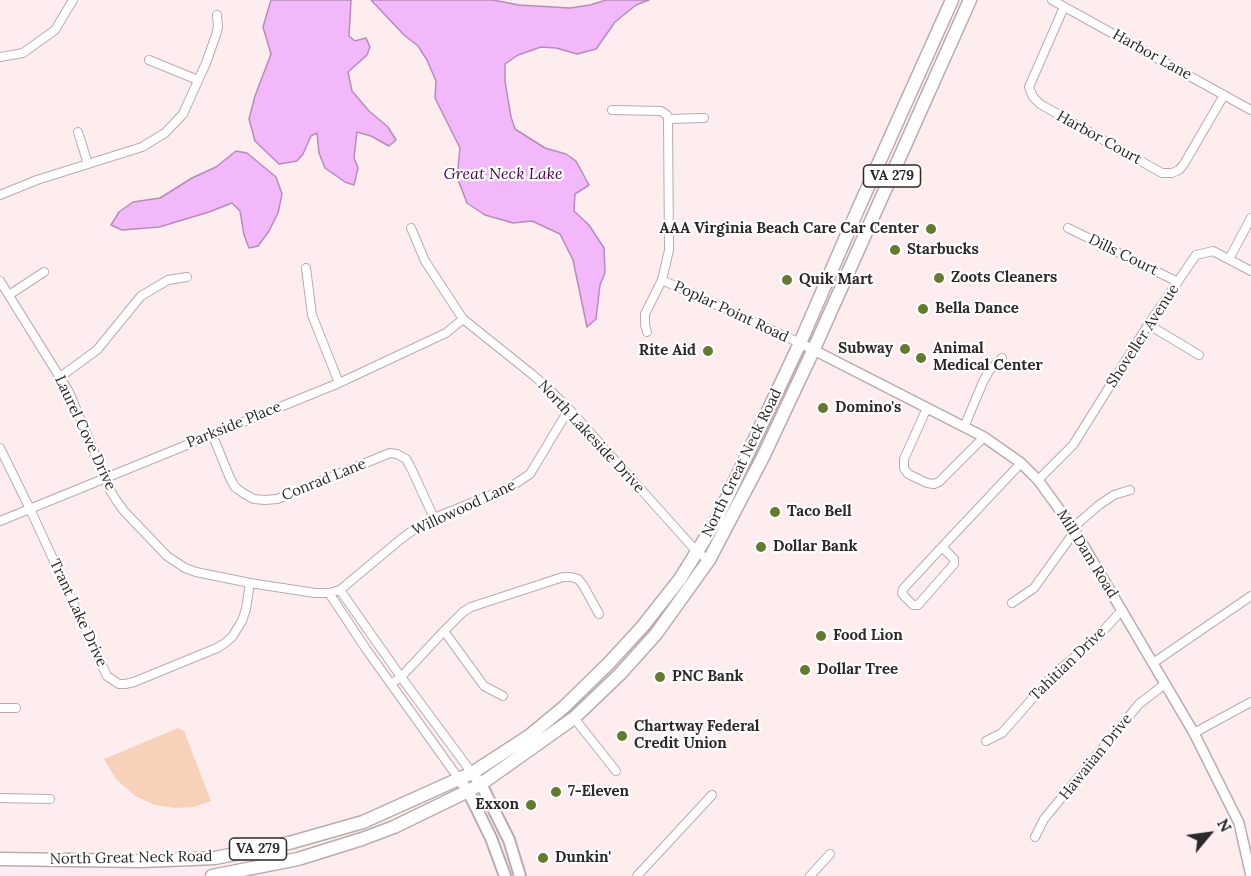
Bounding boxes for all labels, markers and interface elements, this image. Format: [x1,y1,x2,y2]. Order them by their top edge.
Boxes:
street label: Harbor Lane [1109,26,1195,84]
street label: Harbor Court [1053,107,1145,169]
water label: Great Neck Lake [443,164,563,184]
road number: VA 279 [864,165,920,187]
place label: AAA Virginia Beach Care Car Center [659,220,919,238]
marker: AAA Virginia Beach Care Car Center [924,222,938,236]
street label: Dills Court [1085,230,1161,280]
place label: Starbucks [907,241,979,259]
marker: Starbucks [888,243,902,257]
place label: Zoots Cleaners [951,269,1057,287]
place label: Quik Mart [799,271,873,289]
marker: Zoots Cleaners [932,271,946,285]
marker: Quik Mart [780,273,794,287]
street label: Poplar Point Road [671,278,791,346]
street label: Shoveller Avenue [1103,281,1183,391]
place label: Bella Dance [935,300,1019,318]
marker: Bella Dance [916,302,930,316]
place label: Subway [838,340,893,358]
place label: Animal Medical Center [933,340,1043,375]
place label: Rite Aid [639,342,696,360]
marker: Subway [898,342,912,356]
marker: Rite Aid [701,344,715,358]
marker: Animal Medical Center [914,351,928,365]
street label: Laurel Cove Drive [51,373,119,493]
street label: North Lakeside Drive [534,377,648,497]
street label: North Great Neck Road [698,386,786,540]
street label: Parkside Place [184,398,284,452]
place label: Domino's [835,399,901,417]
marker: Domino's [816,401,830,415]
street label: Conrad Lane [279,455,369,505]
street label: Willowood Lane [409,476,519,540]
place label: Taco Bell [787,503,852,521]
marker: Taco Bell [768,505,782,519]
street label: Mill Dam Road [1053,506,1121,602]
place label: Dollar Bank [773,538,857,556]
marker: Dollar Bank [754,540,768,554]
street label: Trant Lake Drive [45,556,111,670]
street label: Tahitian Drive [1026,623,1110,705]
place label: Food Lion [833,627,903,645]
marker: Food Lion [814,629,828,643]
place label: Dollar Tree [817,661,898,679]
marker: Dollar Tree [798,663,812,677]
place label: PNC Bank [672,668,743,686]
marker: PNC Bank [653,670,667,684]
street label: Hawaiian Drive [1056,710,1136,804]
place label: Chartway Federal Credit Union [634,718,760,753]
marker: Chartway Federal Credit Union [615,729,629,743]
place label: 7-Eleven [568,783,629,801]
marker: 7-Eleven [549,785,563,799]
place label: Exxon [475,796,519,814]
marker: Exxon [524,798,538,812]
north arrow [1179,804,1239,864]
text: N [1213,815,1236,836]
road number: VA 279 [230,838,286,860]
street label: North Great Neck Road [49,848,213,868]
place label: Dunkin' [555,849,611,867]
marker: Dunkin' [536,851,550,865]

